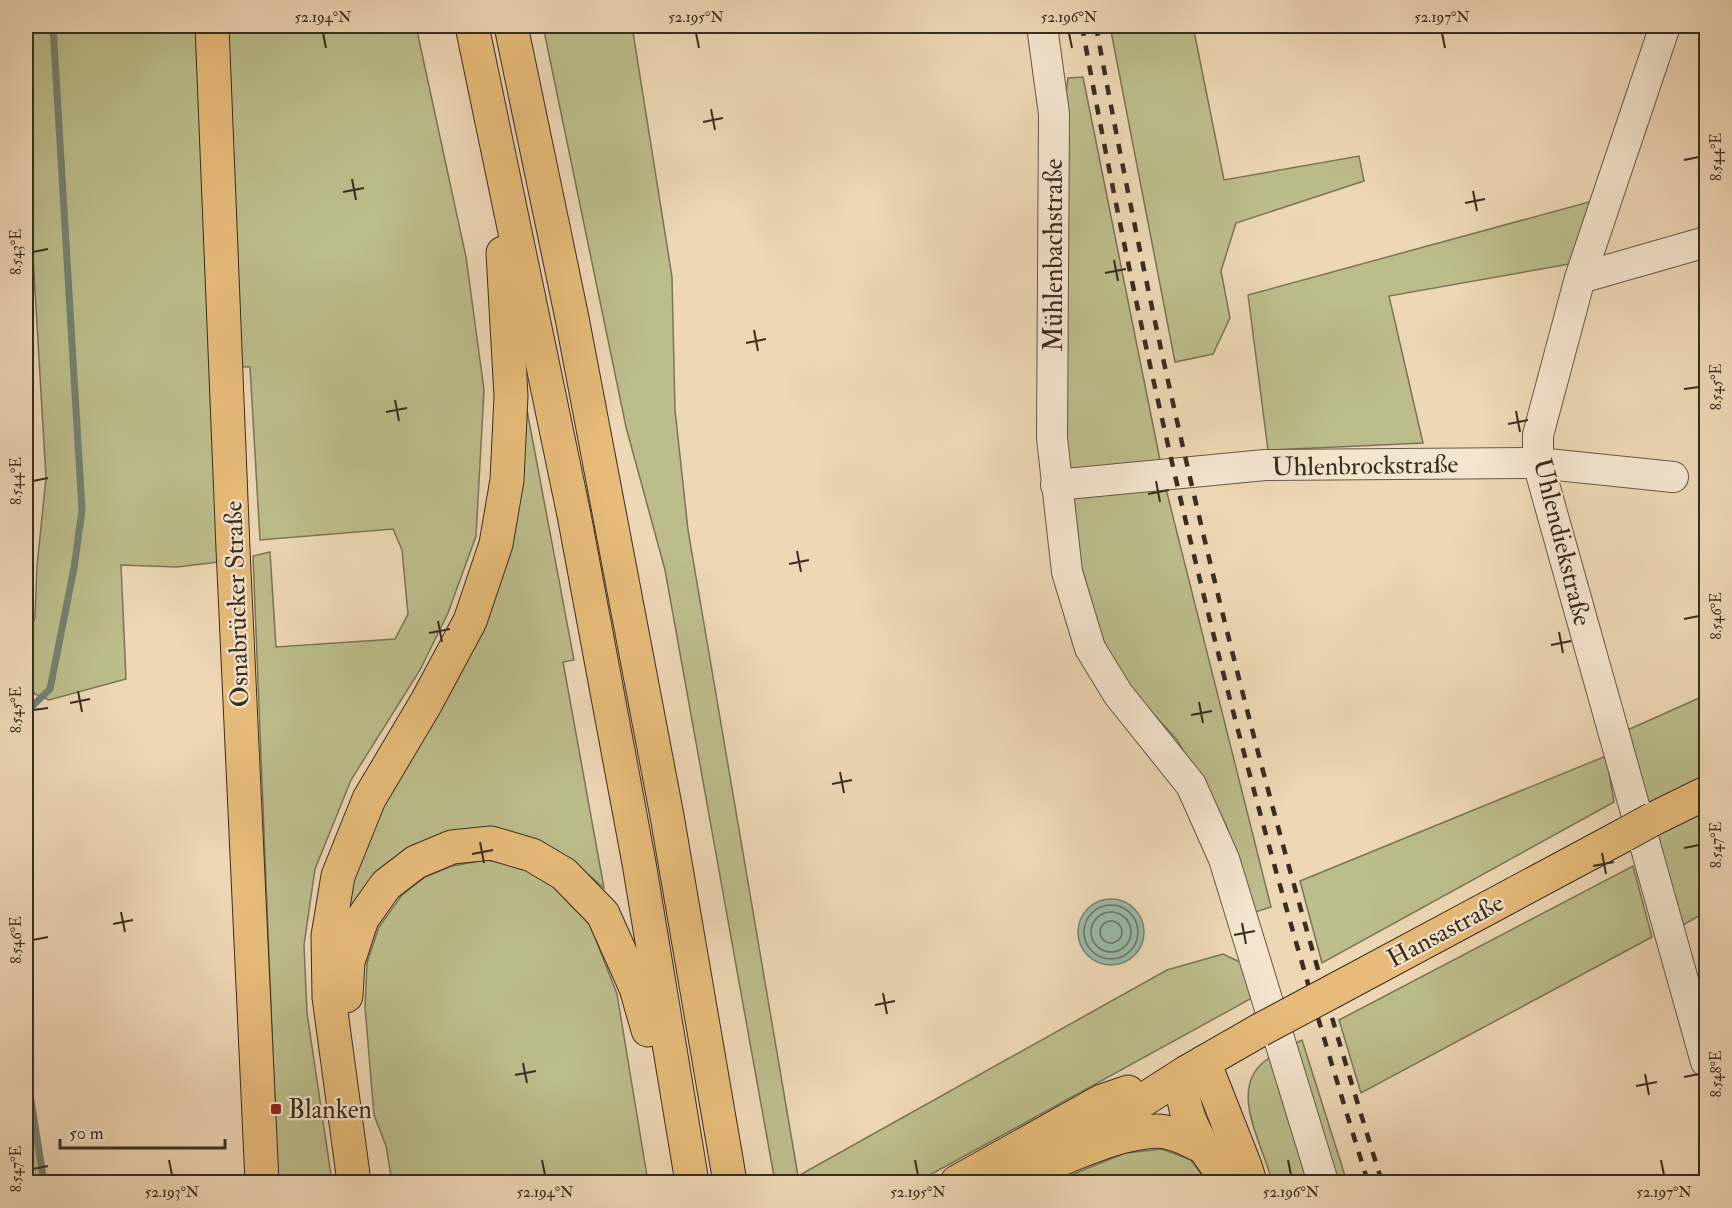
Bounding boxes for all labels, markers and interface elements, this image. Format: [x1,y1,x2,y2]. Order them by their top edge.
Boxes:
text: 52.194°N [295,8,352,27]
text: 52.195°N [668,8,724,27]
text: 52.196°N [1041,8,1098,27]
text: 52.197°N [1414,8,1470,27]
text: 8.544°E [1707,133,1726,181]
street label: Mühlenbachstraße [1038,159,1070,351]
text: 8.543°E [7,229,26,275]
text: 8.545°E [1707,363,1726,410]
street label: Uhlenbrockstraße [1272,448,1459,484]
street label: Uhlendiekstraße [1526,455,1598,629]
text: 8.544°E [7,457,26,505]
street label: Osnabrücker Straße [217,500,257,708]
text: 8.546°E [1707,592,1726,640]
text: 8.545°E [7,686,26,733]
text: 8.547°E [1707,821,1726,868]
street label: Hansastraße [1382,887,1509,975]
text: 8.546°E [7,916,26,964]
text: 8.548°E [1707,1050,1726,1098]
place label: Blanken [288,1094,372,1126]
marker: Blanken [269,1102,283,1116]
scale bar [60,1112,225,1150]
text: 50 m [69,1122,104,1145]
text: 8.547°E [7,1145,26,1192]
text: 52.193°N [145,1183,200,1202]
text: 52.194°N [517,1183,574,1202]
text: 52.195°N [890,1183,946,1202]
text: 52.196°N [1263,1183,1320,1202]
text: 52.197°N [1636,1183,1692,1202]

